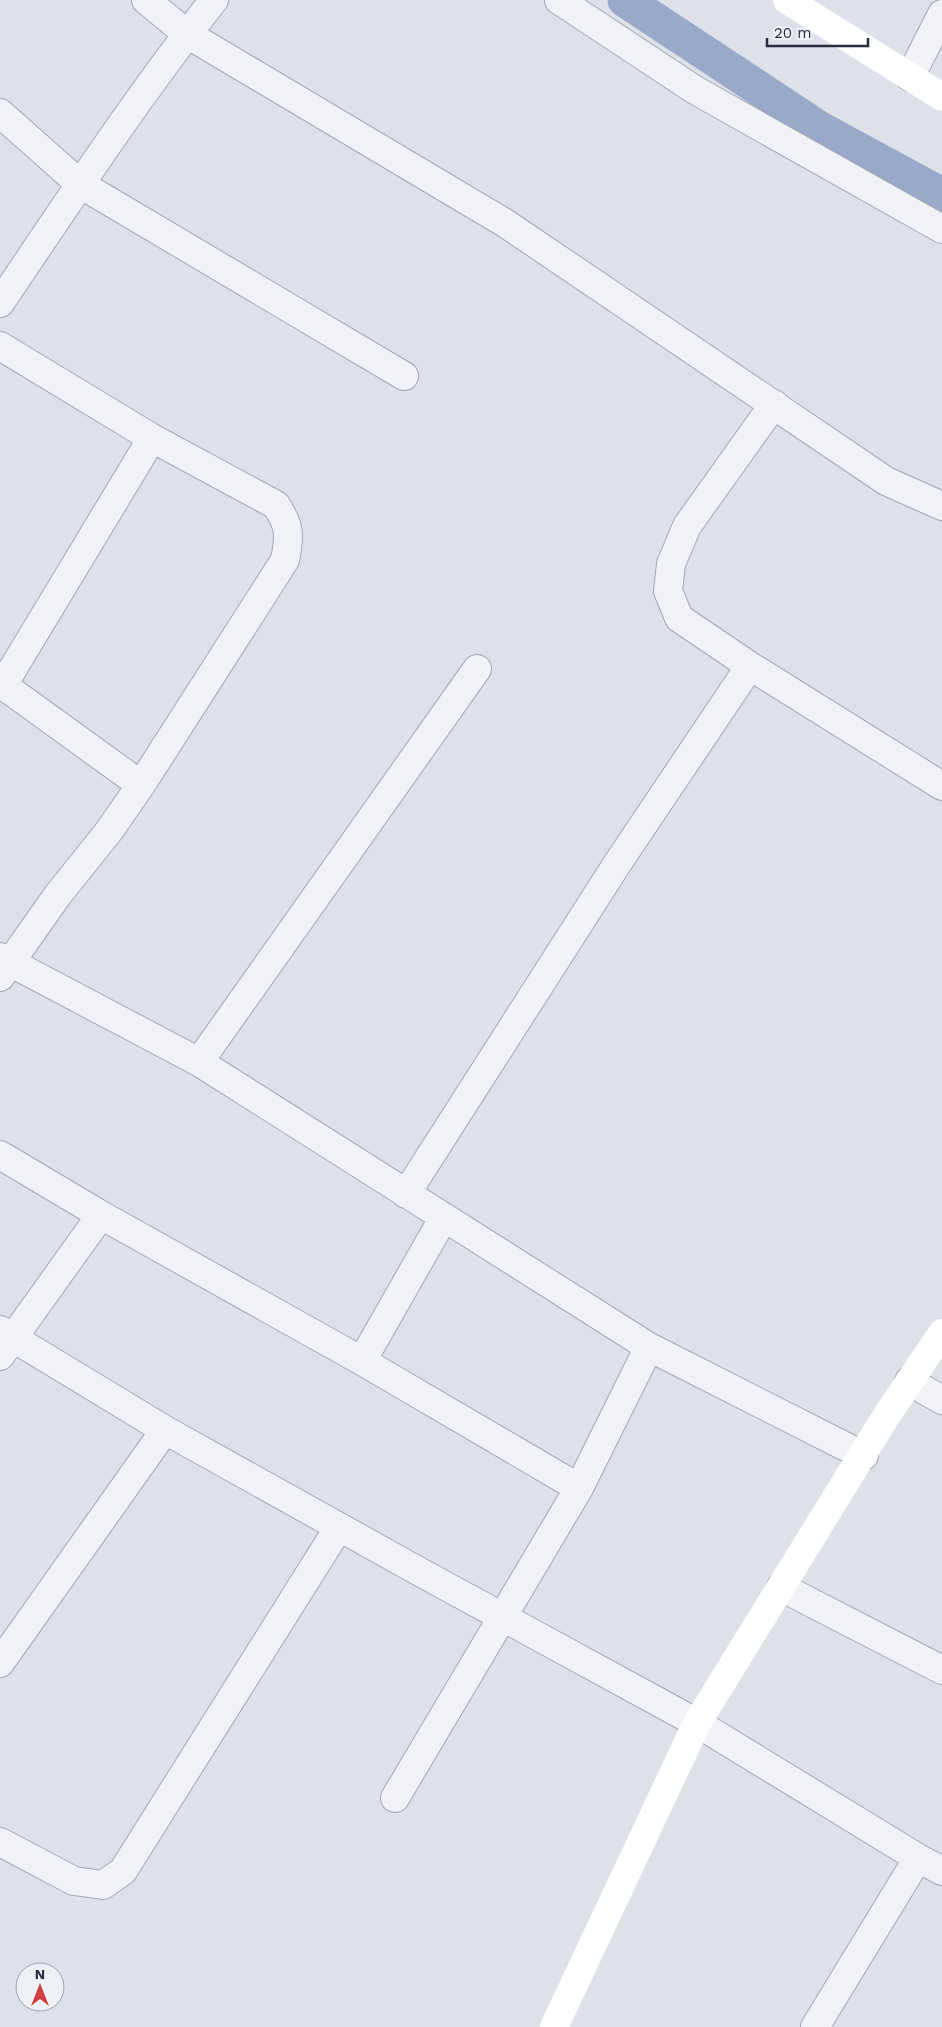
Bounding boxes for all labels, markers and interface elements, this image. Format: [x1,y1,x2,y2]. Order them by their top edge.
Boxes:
scale bar [767,15,868,47]
text: 20 m [774,24,812,42]
north arrow [15,1962,65,2012]
text: N [35,1966,45,1982]

